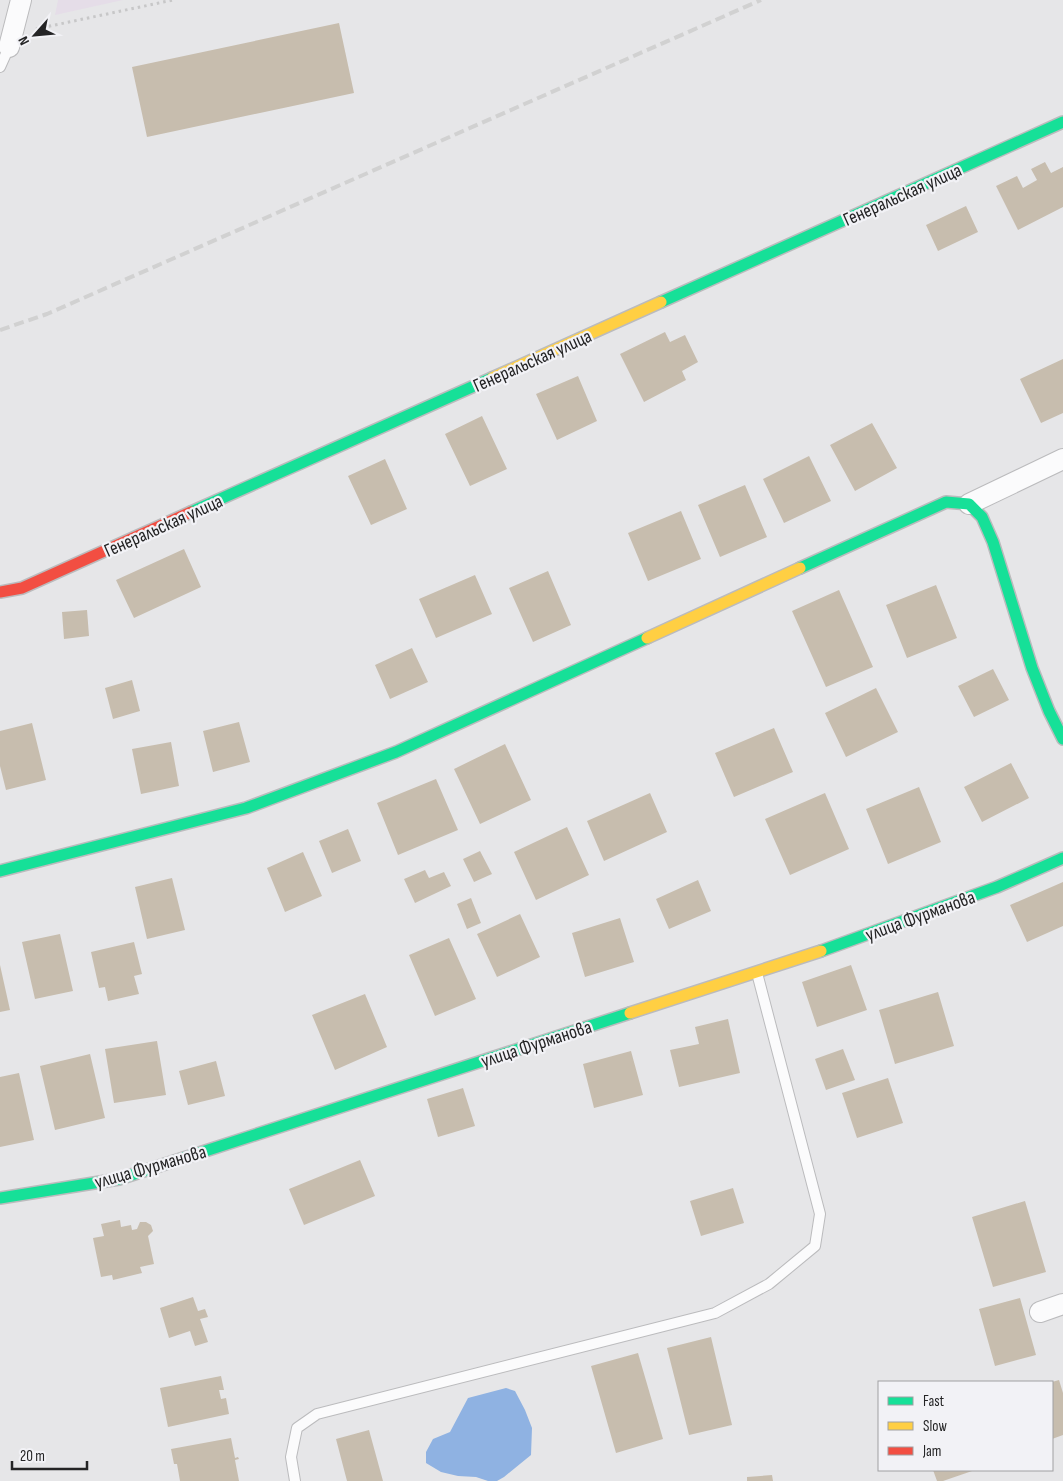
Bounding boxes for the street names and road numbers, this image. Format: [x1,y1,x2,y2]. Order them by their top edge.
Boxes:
street label: Генеральская улица [840,159,965,232]
street label: Генеральская улица [470,325,595,398]
street label: Генеральская улица [101,490,226,563]
street label: улица Фурманова [863,886,978,947]
street label: улица Фурманова [478,1016,595,1073]
street label: улица Фурманова [92,1141,209,1194]

